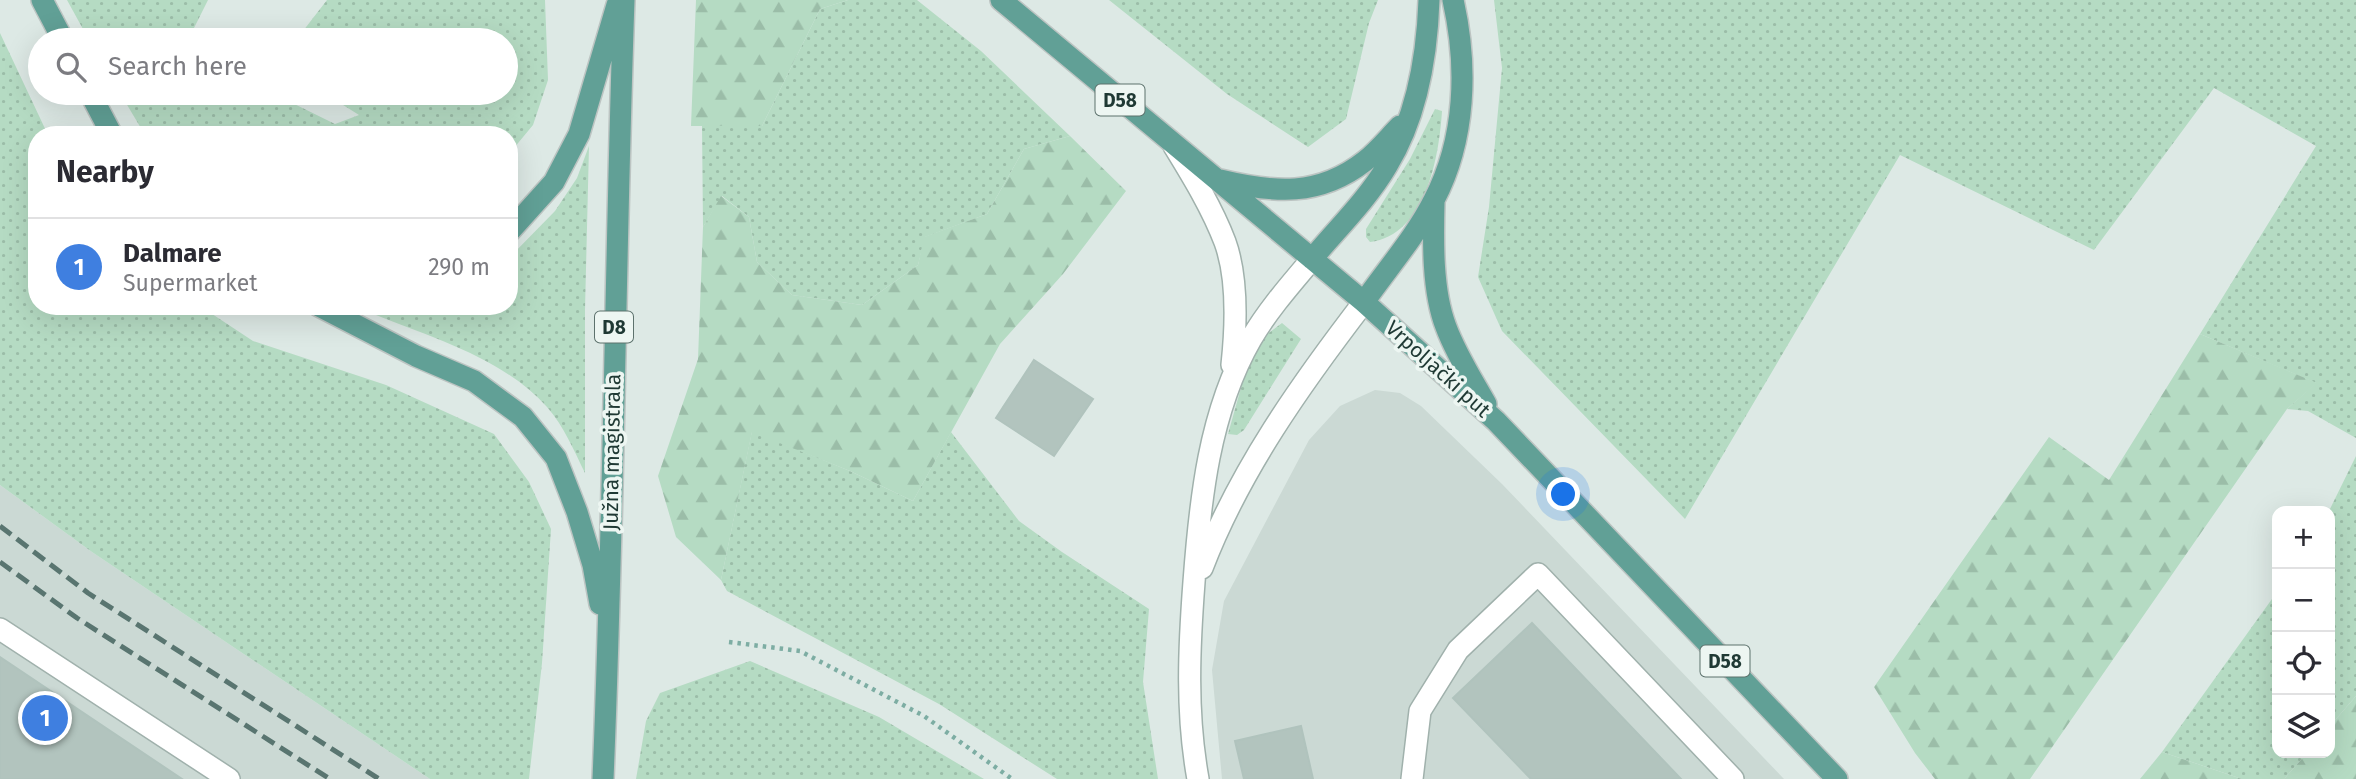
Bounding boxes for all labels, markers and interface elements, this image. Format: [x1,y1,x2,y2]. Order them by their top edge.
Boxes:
search box [28,28,518,105]
icon: search [52,48,90,86]
text: Search here [108,51,247,82]
road number: D58 [1096,85,1144,116]
text: Nearby [56,154,154,190]
text: Dalmare [123,238,222,269]
text: 1 [74,253,84,281]
text: 290 m [428,253,490,281]
text: Supermarket [123,269,258,297]
road number: D8 [595,312,633,342]
street label: Vrpoljački put [1380,315,1496,423]
street label: Južna magistrala [598,373,626,531]
your location [1546,477,1580,511]
map controls [2272,506,2335,758]
button: + [2272,506,2335,569]
button: − [2272,569,2335,632]
button: locate [2272,632,2335,695]
road number: D58 [1700,646,1750,676]
pin: 1 [22,692,68,744]
button: layers [2272,695,2335,758]

